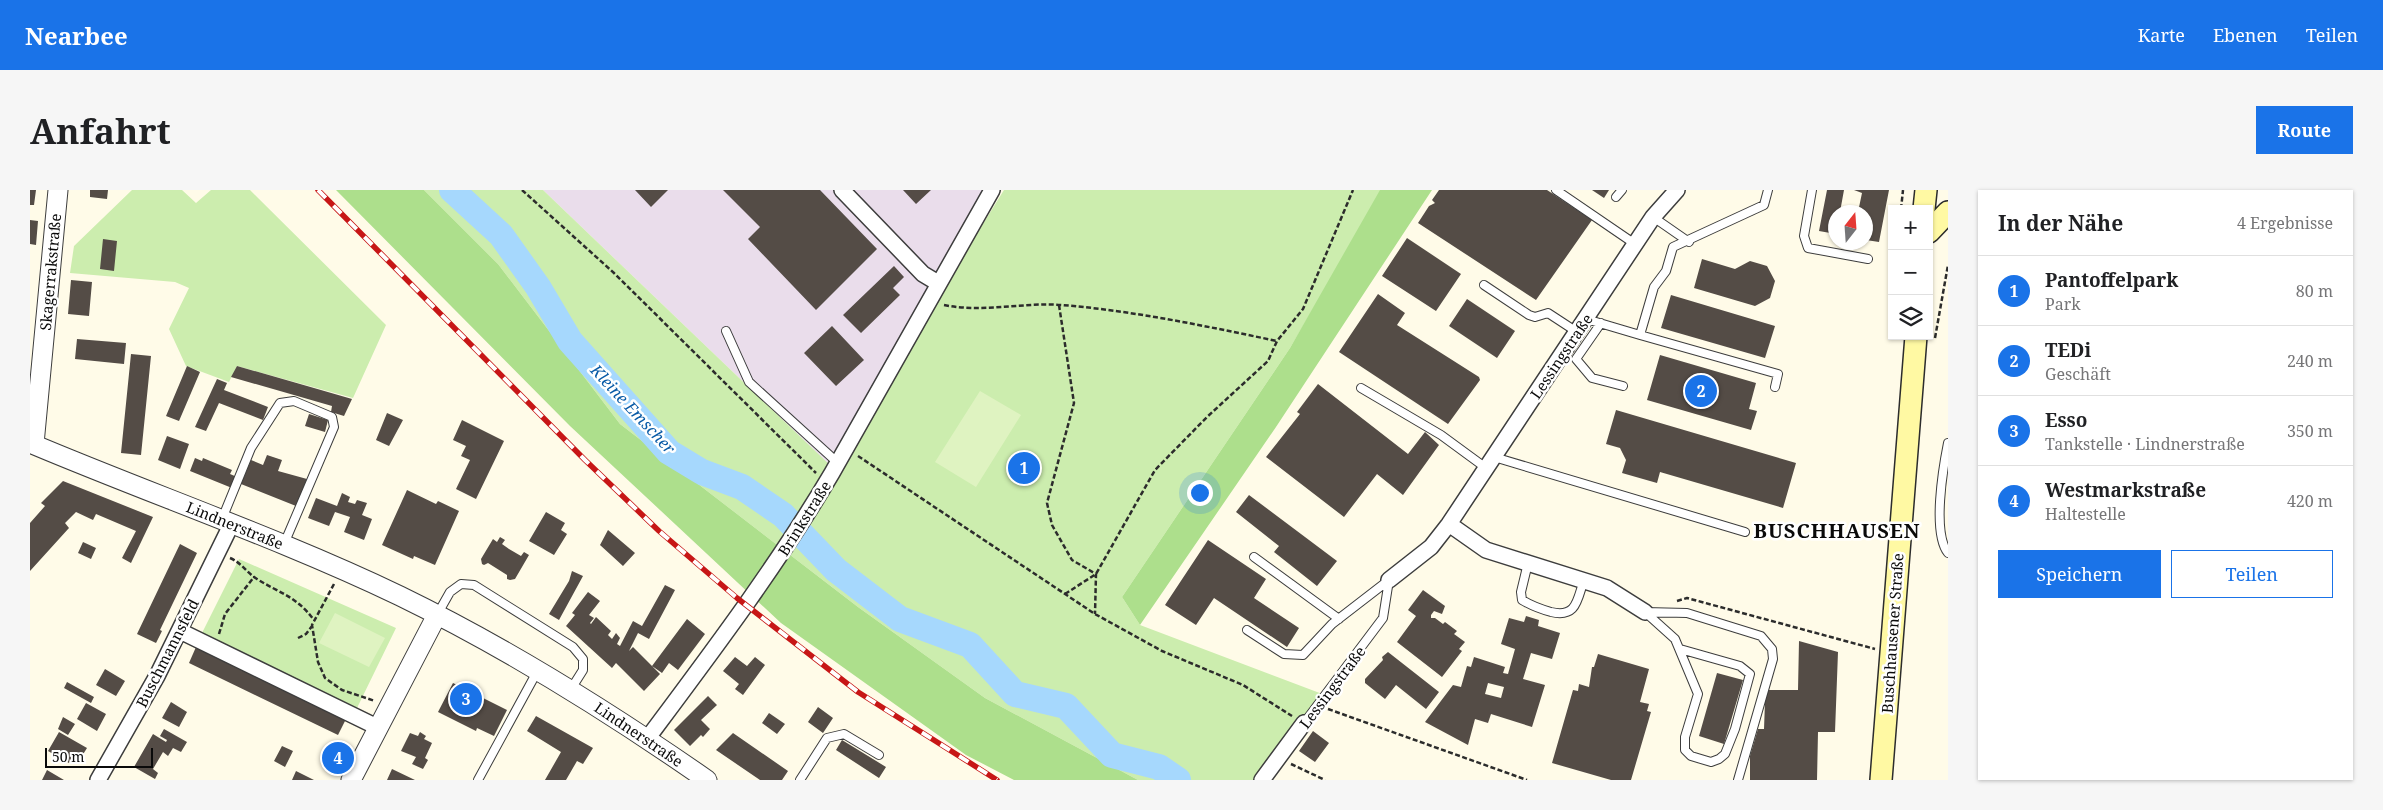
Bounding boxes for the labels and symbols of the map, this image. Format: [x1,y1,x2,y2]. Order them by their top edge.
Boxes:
north arrow [1828,205,1873,250]
street label: Skagerrakstraße [35,213,65,331]
street label: Lessingstraße [1525,310,1597,402]
water label: Kleine Emscher [585,359,681,459]
pin: 2 [1685,372,1717,410]
pin: 1 [1008,449,1040,487]
street label: Brinkstraße [773,477,835,559]
your location [1187,480,1213,506]
street label: Lindnerstraße [184,496,286,554]
district label: BUSCHHAUSEN [1753,517,1921,544]
street label: Buschhausener Straße [1876,552,1908,714]
street label: Buschmannsfeld [131,595,203,711]
street label: Lessingstraße [1294,642,1370,732]
pin: 3 [450,680,482,718]
street label: Lindnerstraße [591,697,687,771]
pin: 4 [322,739,354,777]
scale bar [45,745,152,768]

